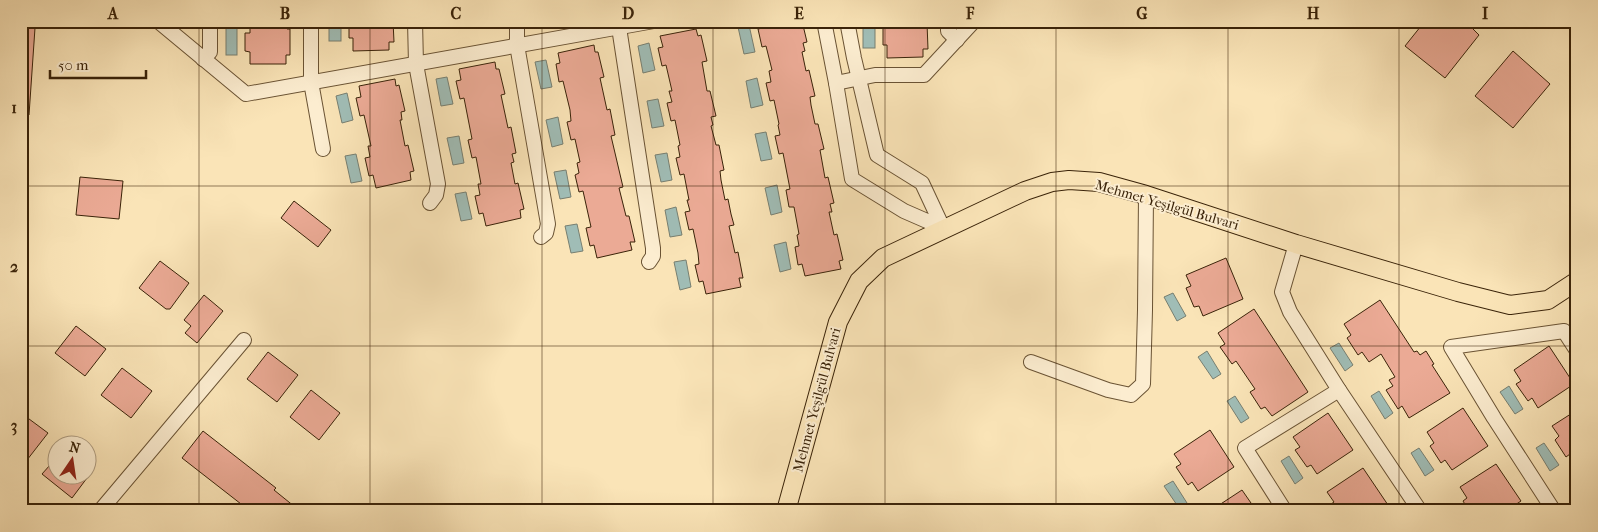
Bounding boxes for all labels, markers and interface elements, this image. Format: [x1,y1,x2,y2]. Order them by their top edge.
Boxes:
text: A [107,4,119,23]
text: B [280,4,290,23]
text: C [451,4,462,23]
text: D [622,4,634,23]
text: E [794,4,804,23]
text: F [965,4,975,23]
text: G [1136,4,1148,23]
text: H [1307,4,1320,23]
text: I [1482,4,1489,23]
scale bar [50,48,146,80]
text: 50 m [58,56,89,74]
text: 1 [11,98,17,117]
street label: Mehmet Yeşilgül Bulvari [1093,176,1241,234]
text: 2 [10,257,18,276]
street label: Mehmet Yeşilgül Bulvari [790,326,844,474]
text: 3 [11,416,17,436]
north arrow [48,434,98,484]
text: N [68,438,82,457]

